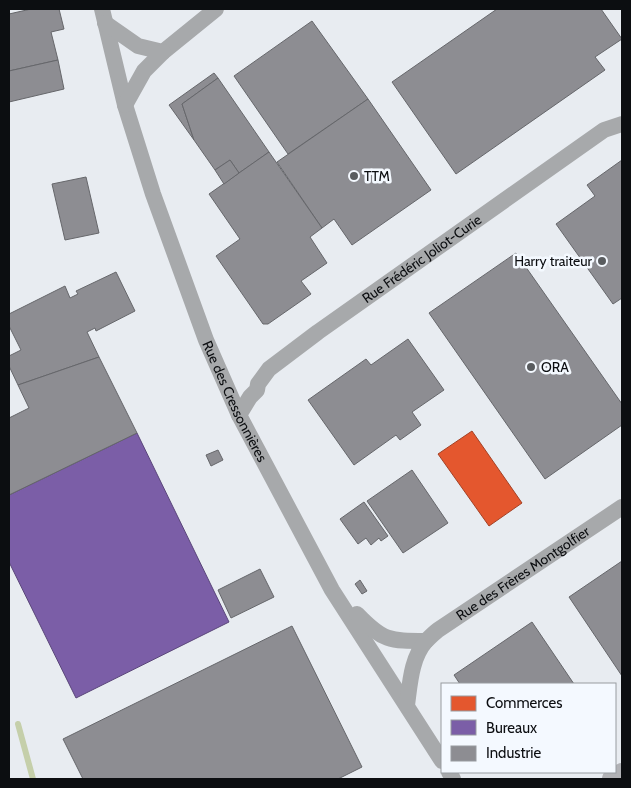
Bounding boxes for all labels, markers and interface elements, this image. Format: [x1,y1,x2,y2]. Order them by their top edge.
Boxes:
place label: TTM [364,167,390,185]
marker: TTM [348,170,360,182]
street label: Rue Frédéric Joliot-Curie [359,210,485,307]
place label: Harry traiteur [514,252,593,270]
marker: Harry traiteur [596,255,608,267]
street label: Rue des Cressonnières [198,338,271,465]
place label: ORA [541,358,569,376]
marker: ORA [525,361,537,373]
street label: Rue des Frères Montgolfier [453,522,593,624]
legend [441,683,616,773]
text: Commerces [486,694,562,712]
text: Bureaux [486,719,537,737]
text: Industrie [486,744,541,762]

